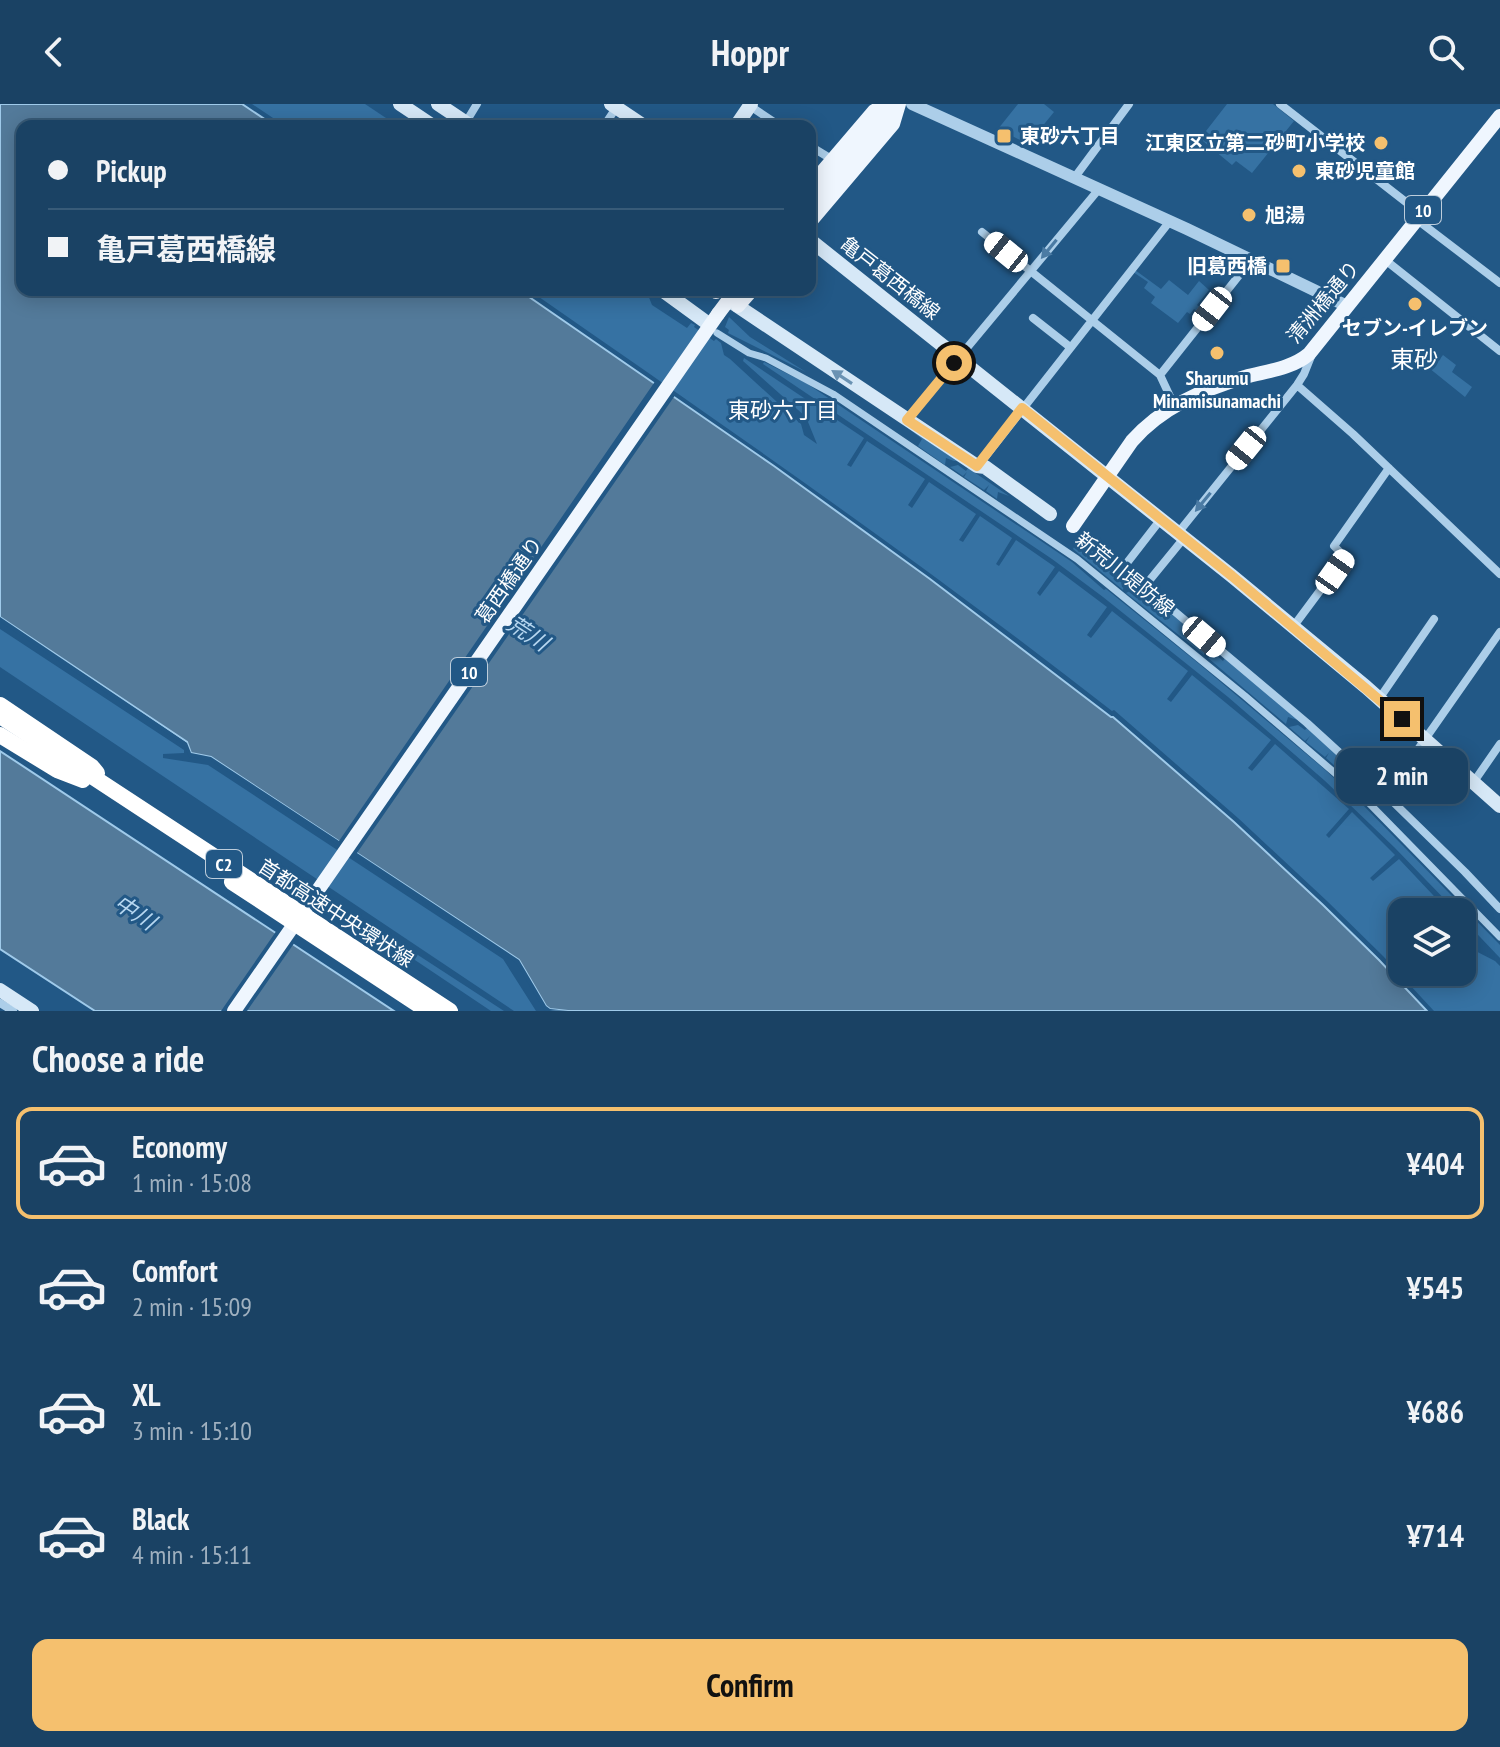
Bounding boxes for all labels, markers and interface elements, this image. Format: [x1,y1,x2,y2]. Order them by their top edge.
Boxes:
text: Hoppr [711,29,789,76]
icon: back [32,30,76,74]
icon: search [1424,30,1468,74]
place label: 東砂六丁目 [1020,123,1120,149]
marker: 東砂六丁目 [995,127,1013,145]
place label: 江東区立第二砂町小学校 [1145,130,1365,156]
marker: 江東区立第二砂町小学校 [1372,134,1390,152]
text: Pickup [96,151,167,190]
place label: 東砂児童館 [1315,158,1415,184]
marker: 東砂児童館 [1290,162,1308,180]
road number: 10 [1405,196,1441,224]
place label: 旭湯 [1265,202,1305,228]
marker: 旭湯 [1240,206,1258,224]
car [980,228,1032,276]
text: 亀戸葛西橋線 [96,229,276,268]
street label: 亀戸葛西橋線 [835,231,945,325]
one-way arrow [1041,239,1058,259]
place label: 旧葛西橋 [1187,253,1267,279]
street label: 清洲橋通り [1281,255,1365,349]
marker: 旧葛西橋 [1274,257,1292,275]
car [1188,283,1236,335]
marker: セブン-イレブン [1406,295,1424,313]
place label: セブン-イレブン [1342,315,1488,341]
marker: Sharumu Minamisunamachi [1208,344,1226,362]
district label: 東砂 [1390,344,1438,375]
route start [936,345,972,381]
place label: Sharumu Minamisunamachi [1153,365,1281,414]
one-way arrow [831,370,853,384]
district label: 東砂六丁目 [728,396,838,424]
car [1222,422,1270,474]
one-way arrow [1195,492,1212,512]
street label: 新荒川堤防線 [1070,526,1180,622]
street label: 葛西橋通り [470,532,548,628]
car [1311,545,1359,599]
water label: 荒川 [502,609,556,658]
car [1178,612,1230,662]
road number: 10 [451,658,487,686]
route end [1384,701,1420,737]
callout: 2 min [1336,747,1468,803]
text: 2 min [1376,759,1428,792]
road number: C2 [206,850,242,878]
street label: 首都高速中央環状線 [253,853,419,973]
water label: 中川 [109,888,163,937]
map controls [1388,898,1476,986]
button: layers [1388,898,1476,986]
text: Choose a ride [32,1035,204,1082]
icon: car [36,1127,108,1199]
text: Economy [132,1127,227,1166]
text: ¥404 [1407,1144,1464,1183]
text: 1 min · 15:08 [132,1166,252,1199]
icon: car [36,1251,108,1323]
text: Comfort [132,1251,218,1290]
text: ¥545 [1407,1268,1464,1307]
text: 2 min · 15:09 [132,1290,252,1323]
icon: car [36,1375,108,1447]
text: XL [132,1375,161,1414]
text: ¥686 [1407,1392,1464,1431]
text: 3 min · 15:10 [132,1414,252,1447]
icon: car [36,1499,108,1571]
text: Black [132,1499,189,1538]
text: ¥714 [1407,1516,1464,1555]
text: 4 min · 15:11 [132,1538,252,1571]
button: Confirm [32,1639,1468,1731]

